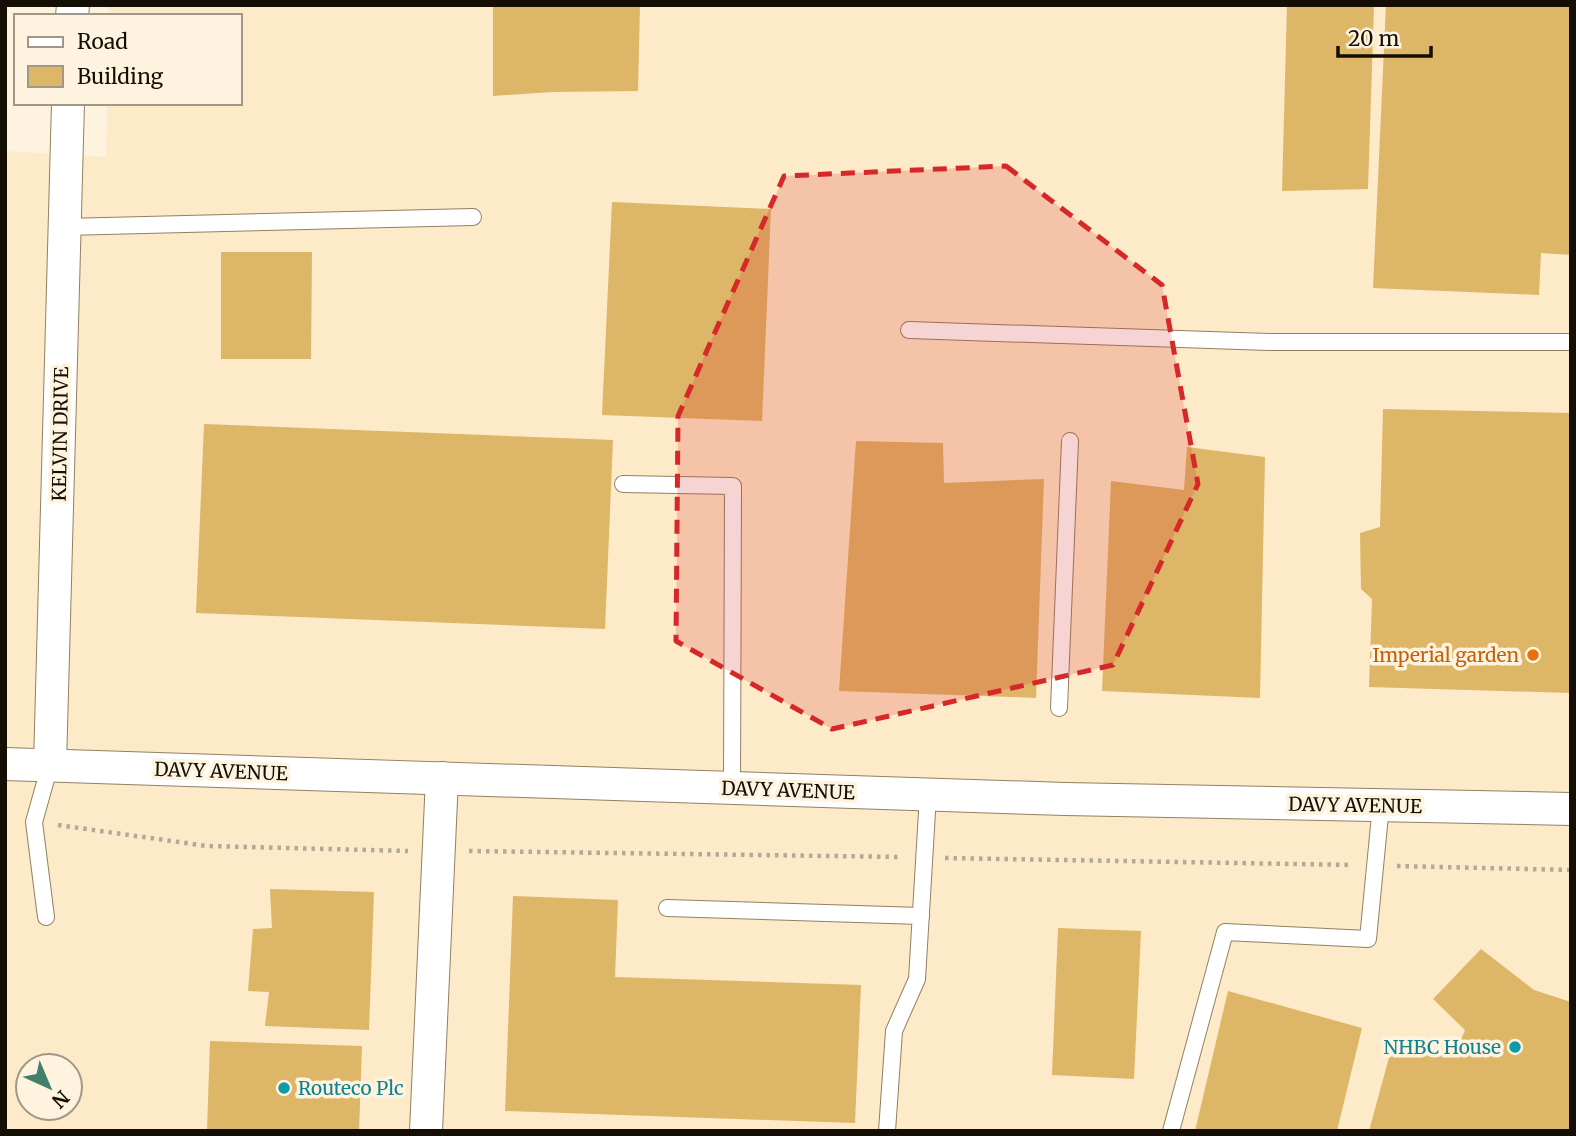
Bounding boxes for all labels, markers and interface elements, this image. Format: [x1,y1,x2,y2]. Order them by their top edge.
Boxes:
legend [14,14,242,105]
scale bar [1338,14,1431,58]
text: 20 m [1348,25,1400,52]
text: Road [77,28,128,55]
text: Building [77,63,164,90]
street label: KELVIN DRIVE [47,366,73,502]
place label: Imperial garden [1372,643,1519,667]
marker: Imperial garden [1525,647,1541,663]
street label: DAVY AVENUE [154,757,288,785]
street label: DAVY AVENUE [721,776,855,804]
street label: DAVY AVENUE [1288,792,1422,818]
place label: NHBC House [1384,1035,1501,1059]
marker: NHBC House [1507,1039,1523,1055]
north arrow [14,1052,84,1122]
place label: Routeco Plc [298,1076,404,1100]
marker: Routeco Plc [276,1080,292,1096]
text: N [47,1085,75,1113]

